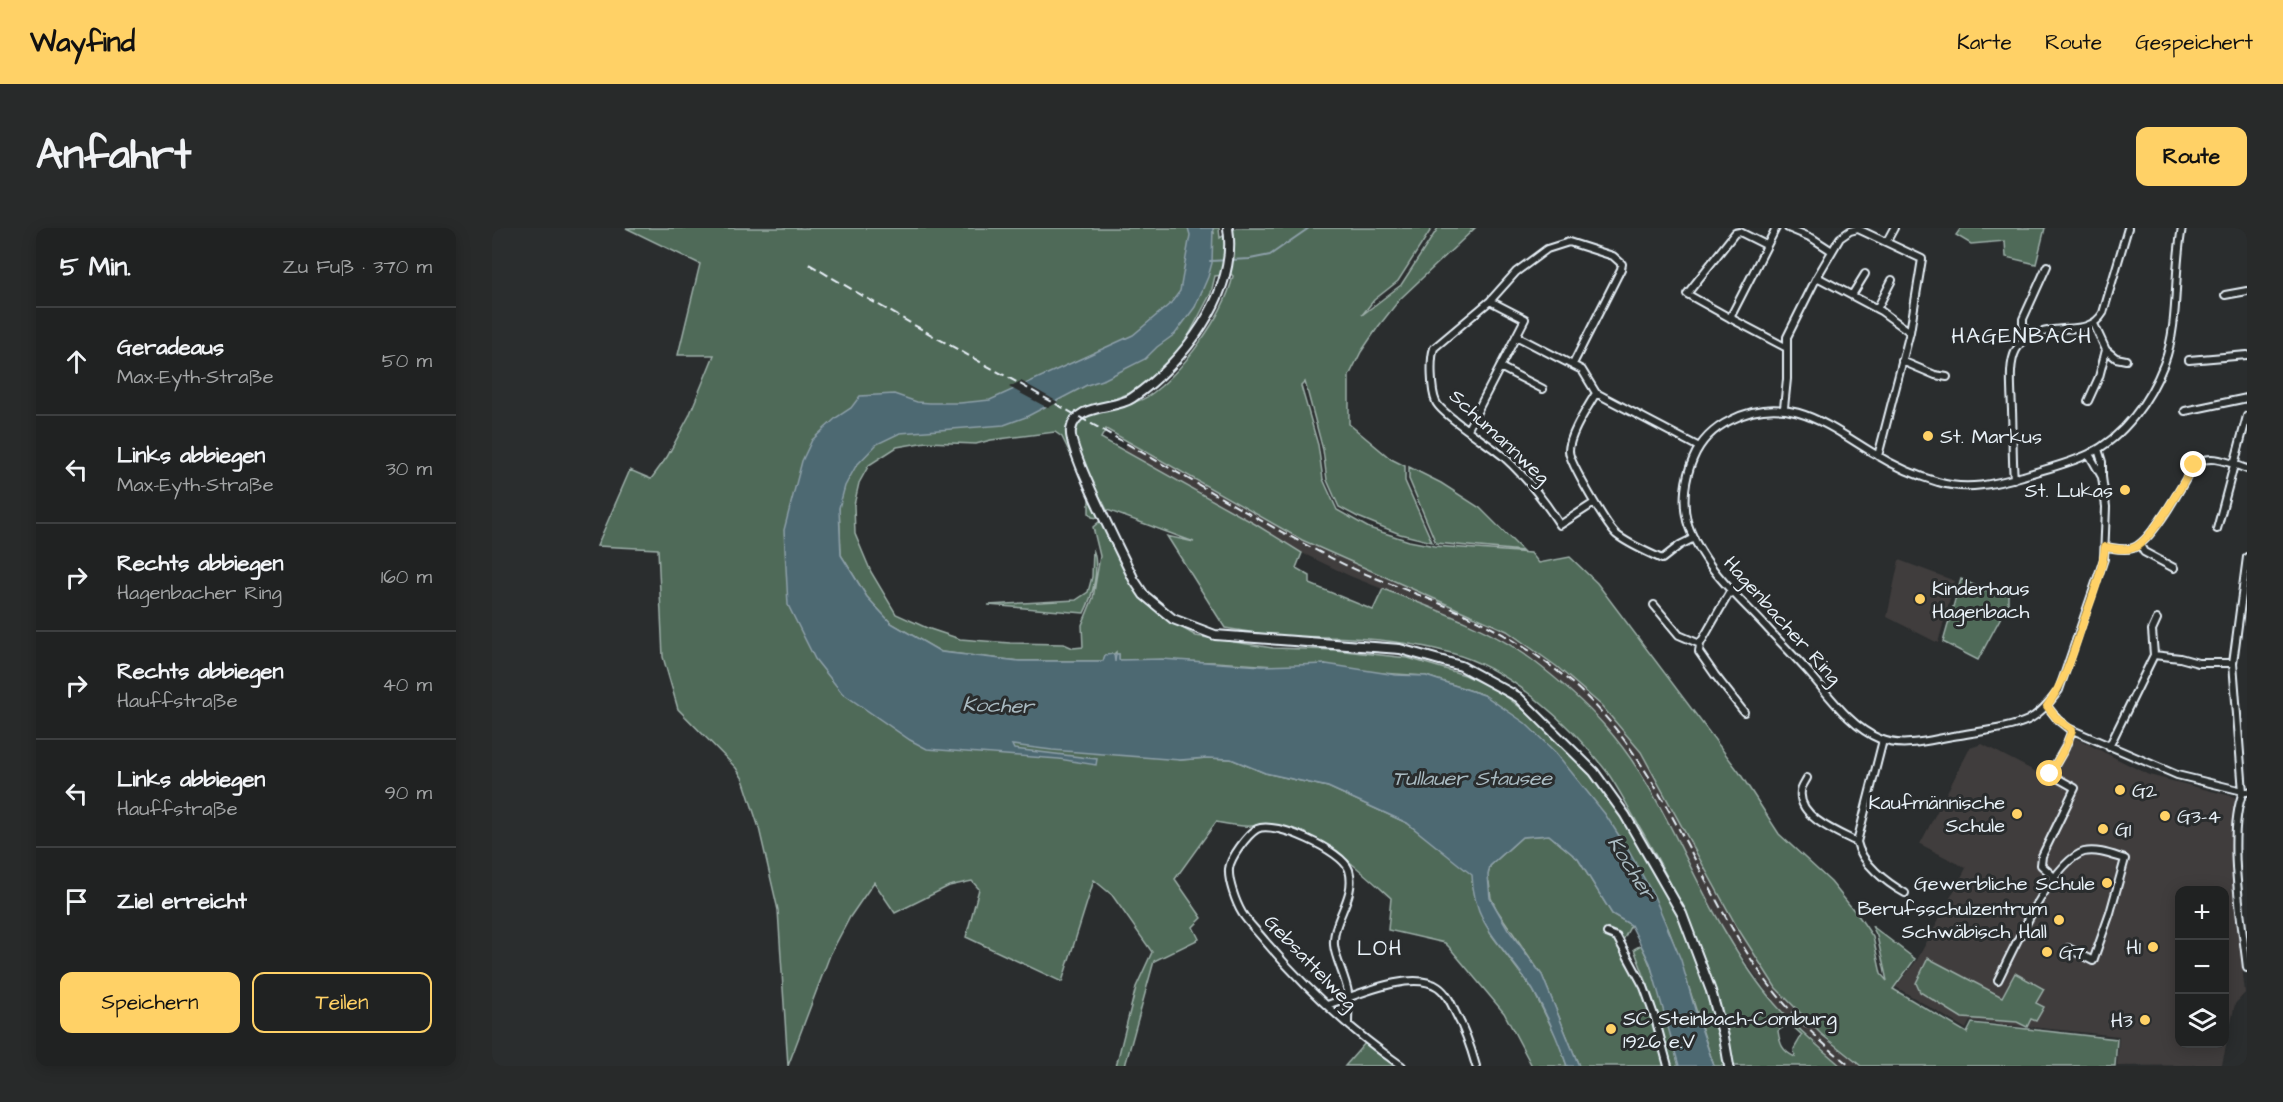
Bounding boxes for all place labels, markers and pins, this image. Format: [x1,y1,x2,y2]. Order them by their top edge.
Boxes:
place label: St. Markus [1940,423,2042,451]
marker: St. Markus [1921,429,1935,443]
place label: St. Lukas [2025,477,2113,505]
marker: St. Lukas [2118,483,2132,497]
place label: Kinderhaus Hagenbach [1932,575,2030,627]
marker: Kinderhaus Hagenbach [1913,592,1927,606]
place label: G2 [2132,777,2158,805]
marker: G2 [2113,783,2127,797]
place label: Kaufmännische Schule [1868,789,2005,840]
place label: G3-4 [2177,803,2221,831]
marker: Kaufmännische Schule [2010,807,2024,821]
marker: G3-4 [2158,809,2172,823]
place label: G1 [2115,816,2132,844]
marker: G1 [2096,822,2110,836]
place label: Gewerbliche Schule [1914,870,2095,898]
marker: Gewerbliche Schule [2100,876,2114,890]
place label: Berufsschulzentrum Schwäbisch Hall [1857,895,2047,946]
marker: Berufsschulzentrum Schwäbisch Hall [2052,913,2066,927]
place label: H1 [2126,934,2141,962]
place label: G7 [2059,939,2085,967]
marker: H1 [2146,940,2160,954]
marker: G7 [2040,945,2054,959]
place label: SC Steinbach-Comburg 1926 e.V [1623,1005,1837,1056]
place label: H3 [2111,1007,2133,1035]
marker: H3 [2138,1013,2152,1027]
marker: SC Steinbach-Comburg 1926 e.V [1604,1022,1618,1036]

